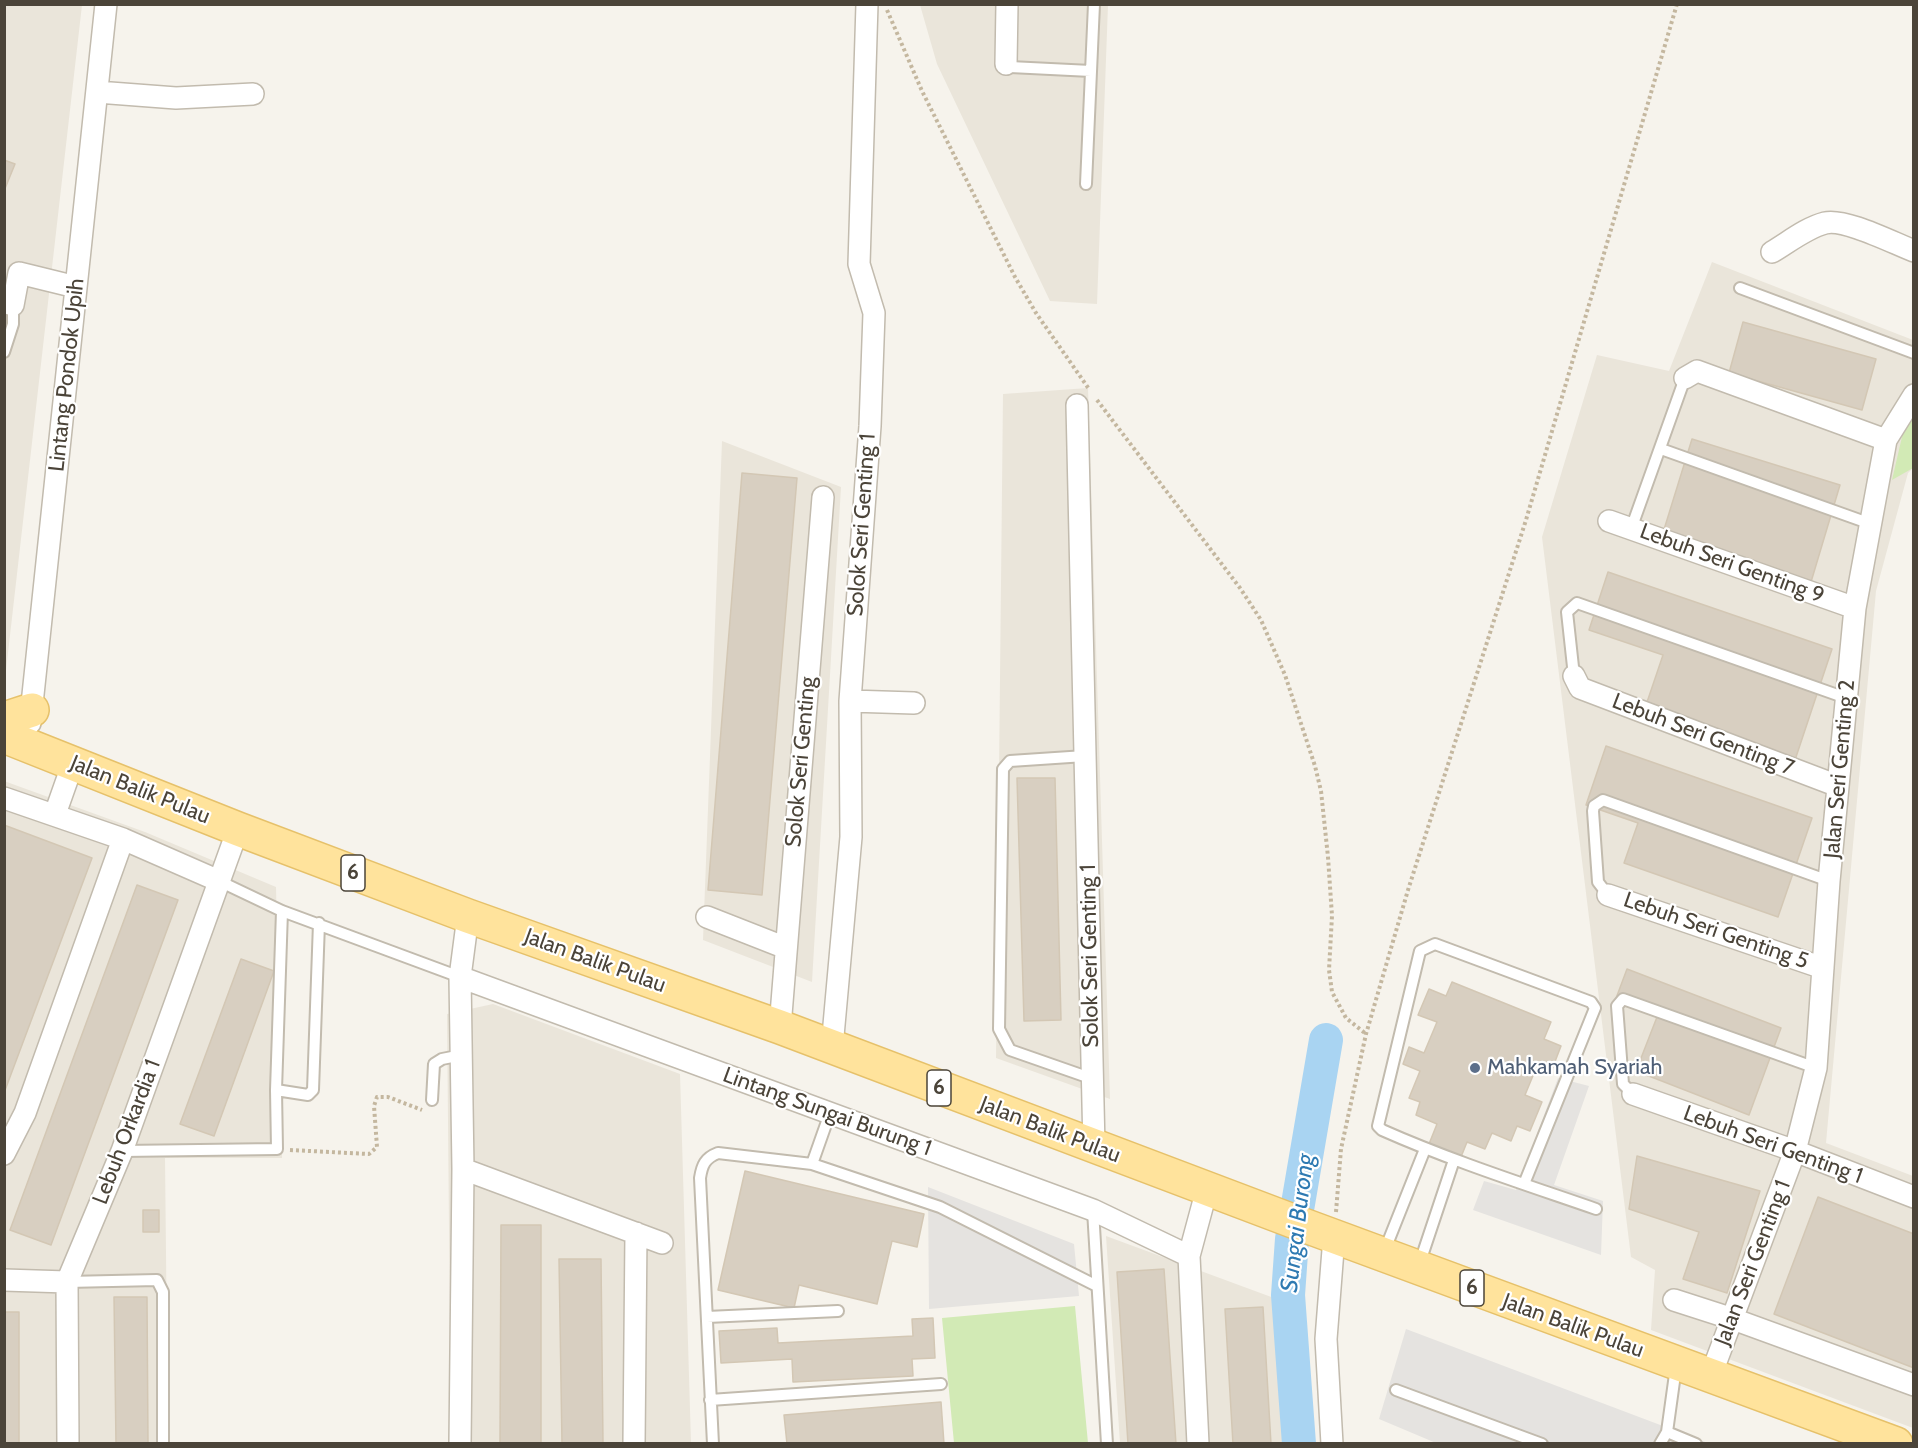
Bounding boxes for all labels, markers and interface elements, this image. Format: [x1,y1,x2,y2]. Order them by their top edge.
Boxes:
street label: Lintang Pondok Upih [44,277,90,473]
street label: Solok Seri Genting 1 [842,433,882,617]
street label: Lebuh Seri Genting 9 [1636,518,1828,610]
street label: Solok Seri Genting [780,676,822,848]
street label: Jalan Seri Genting 2 [1819,678,1861,860]
street label: Lebuh Seri Genting 7 [1608,688,1798,782]
street label: Jalan Balik Pulau [66,750,214,830]
road number: 6 [341,855,365,891]
street label: Solok Seri Genting 1 [1075,864,1105,1048]
street label: Lebuh Seri Genting 5 [1620,887,1812,975]
street label: Jalan Balik Pulau [521,923,669,999]
place label: Mahkamah Syariah [1487,1055,1662,1081]
street label: Lebuh Orkardia 1 [87,1056,167,1208]
marker: Mahkamah Syariah [1468,1061,1482,1075]
street label: Lintang Sungai Burung 1 [719,1062,935,1162]
road number: 6 [927,1070,951,1106]
street label: Jalan Balik Pulau [976,1091,1124,1169]
street label: Lebuh Seri Genting 1 [1680,1100,1866,1190]
water label: Sungai Burong [1275,1152,1321,1294]
street label: Jalan Seri Genting 1 [1709,1177,1797,1349]
road number: 6 [1460,1270,1484,1306]
street label: Jalan Balik Pulau [1499,1288,1647,1364]

